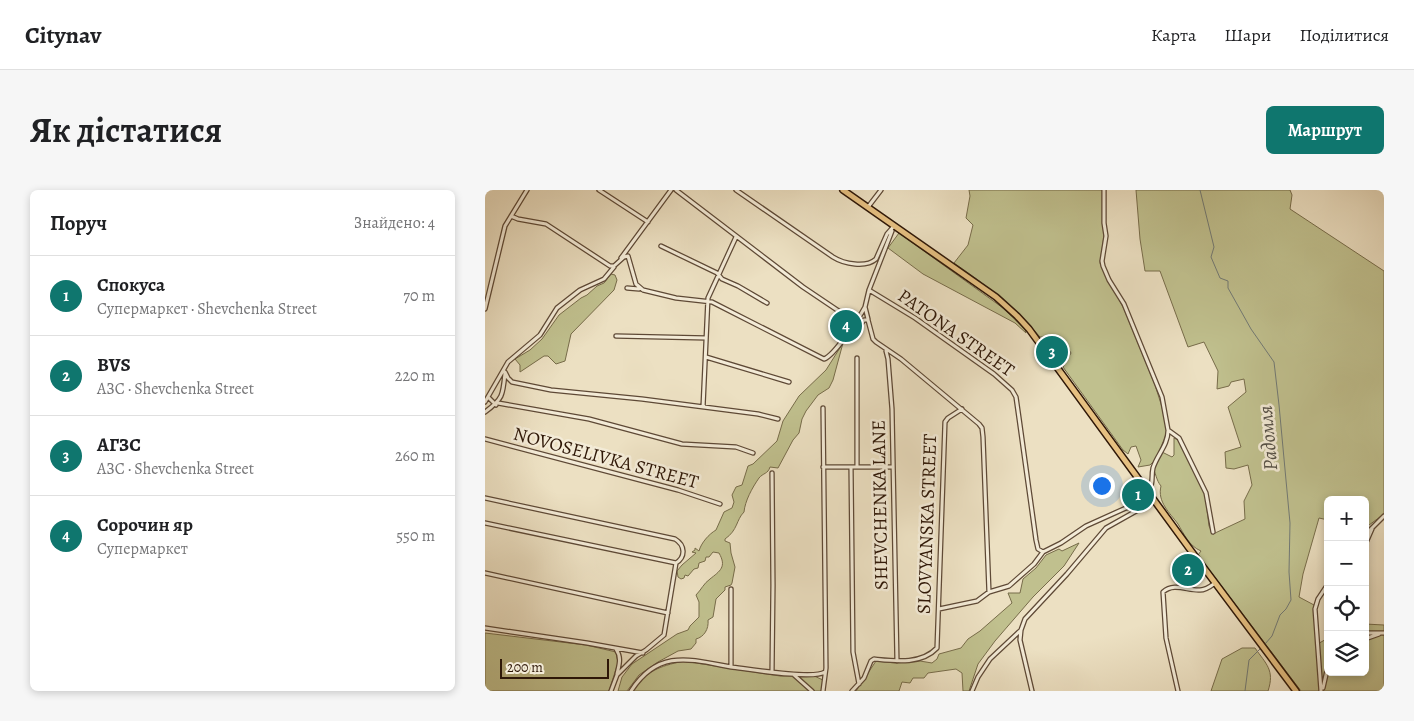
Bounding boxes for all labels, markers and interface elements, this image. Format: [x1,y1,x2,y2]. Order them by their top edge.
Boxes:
text: Citynav [25,19,101,51]
text: Карта [1151,23,1196,47]
text: Шари [1224,23,1271,47]
text: Поділитися [1299,23,1389,47]
text: Як дістатися [30,106,222,154]
button: Маршрут [1266,106,1384,154]
text: Поруч [50,209,107,237]
text: Знайдено: 4 [354,212,435,234]
text: Спокуса [97,272,165,298]
street label: PATONA STREET [892,283,1020,383]
text: 1 [63,285,69,307]
text: 70 m [403,285,435,307]
text: Супермаркет · Shevchenka Street [97,298,317,320]
pin: 4 [830,307,862,345]
pin: 3 [1036,333,1068,371]
text: BVS [97,352,131,378]
text: 2 [62,365,70,387]
text: 220 m [395,365,435,387]
text: АЗС · Shevchenka Street [97,378,254,400]
water label: Радомля [1252,404,1284,472]
street label: SHEVCHENKA LANE [866,420,894,590]
street label: NOVOSELIVKA STREET [510,421,702,495]
text: АГЗС [97,432,141,458]
street label: SLOVYANSKA STREET [911,433,943,614]
text: 3 [63,445,69,467]
text: 260 m [395,445,435,467]
text: АЗС · Shevchenka Street [97,458,254,480]
your location [1089,473,1115,499]
pin: 1 [1122,476,1154,514]
map controls [1324,496,1369,676]
button: + [1324,496,1369,541]
text: Сорочин яр [97,512,193,538]
text: 4 [62,525,70,547]
text: 550 m [396,525,435,547]
text: Супермаркет [97,538,188,560]
button: − [1324,541,1369,586]
pin: 2 [1172,551,1204,589]
button: locate [1324,586,1369,631]
button: layers [1324,631,1369,676]
scale bar [500,656,609,679]
text: 200 m [507,658,543,677]

